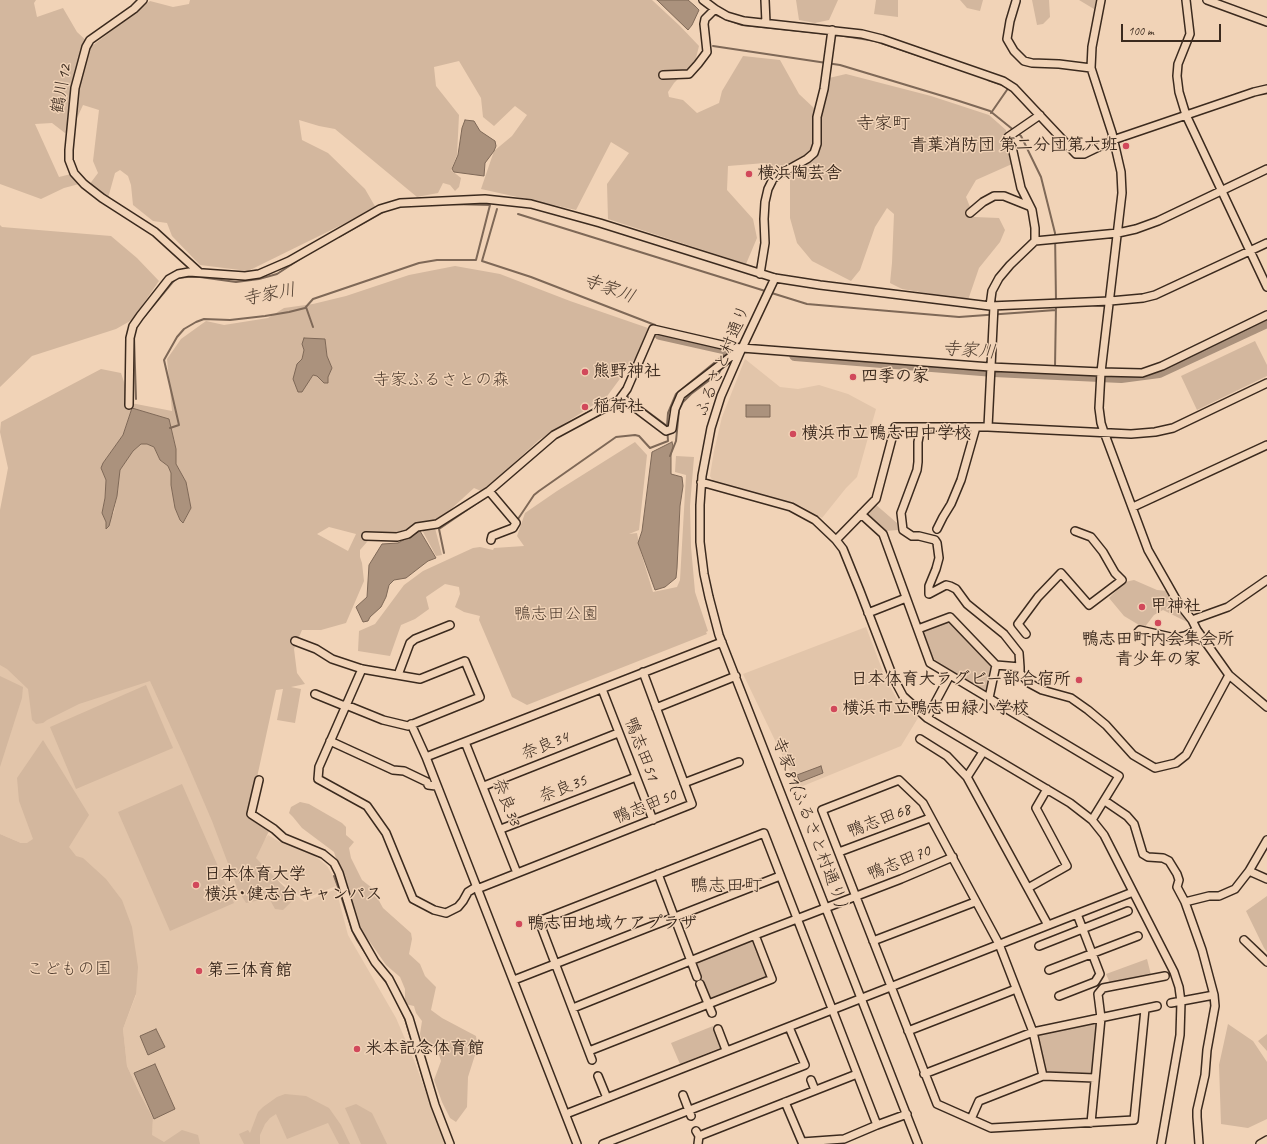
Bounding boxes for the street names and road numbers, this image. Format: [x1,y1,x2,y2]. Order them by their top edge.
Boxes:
street label: 鶴川12 [48,63,76,115]
street label: ふるさと村通り [691,302,755,420]
street label: 鴨志田51 [620,714,662,784]
street label: 奈良34 [518,727,572,765]
street label: 寺家81(ふるさと村通り) [767,735,851,909]
street label: 奈良35 [536,771,590,807]
street label: 奈良33 [487,775,525,829]
street label: 鴨志田50 [610,785,680,829]
street label: 鴨志田68 [844,800,914,842]
street label: 鴨志田70 [864,841,934,885]

